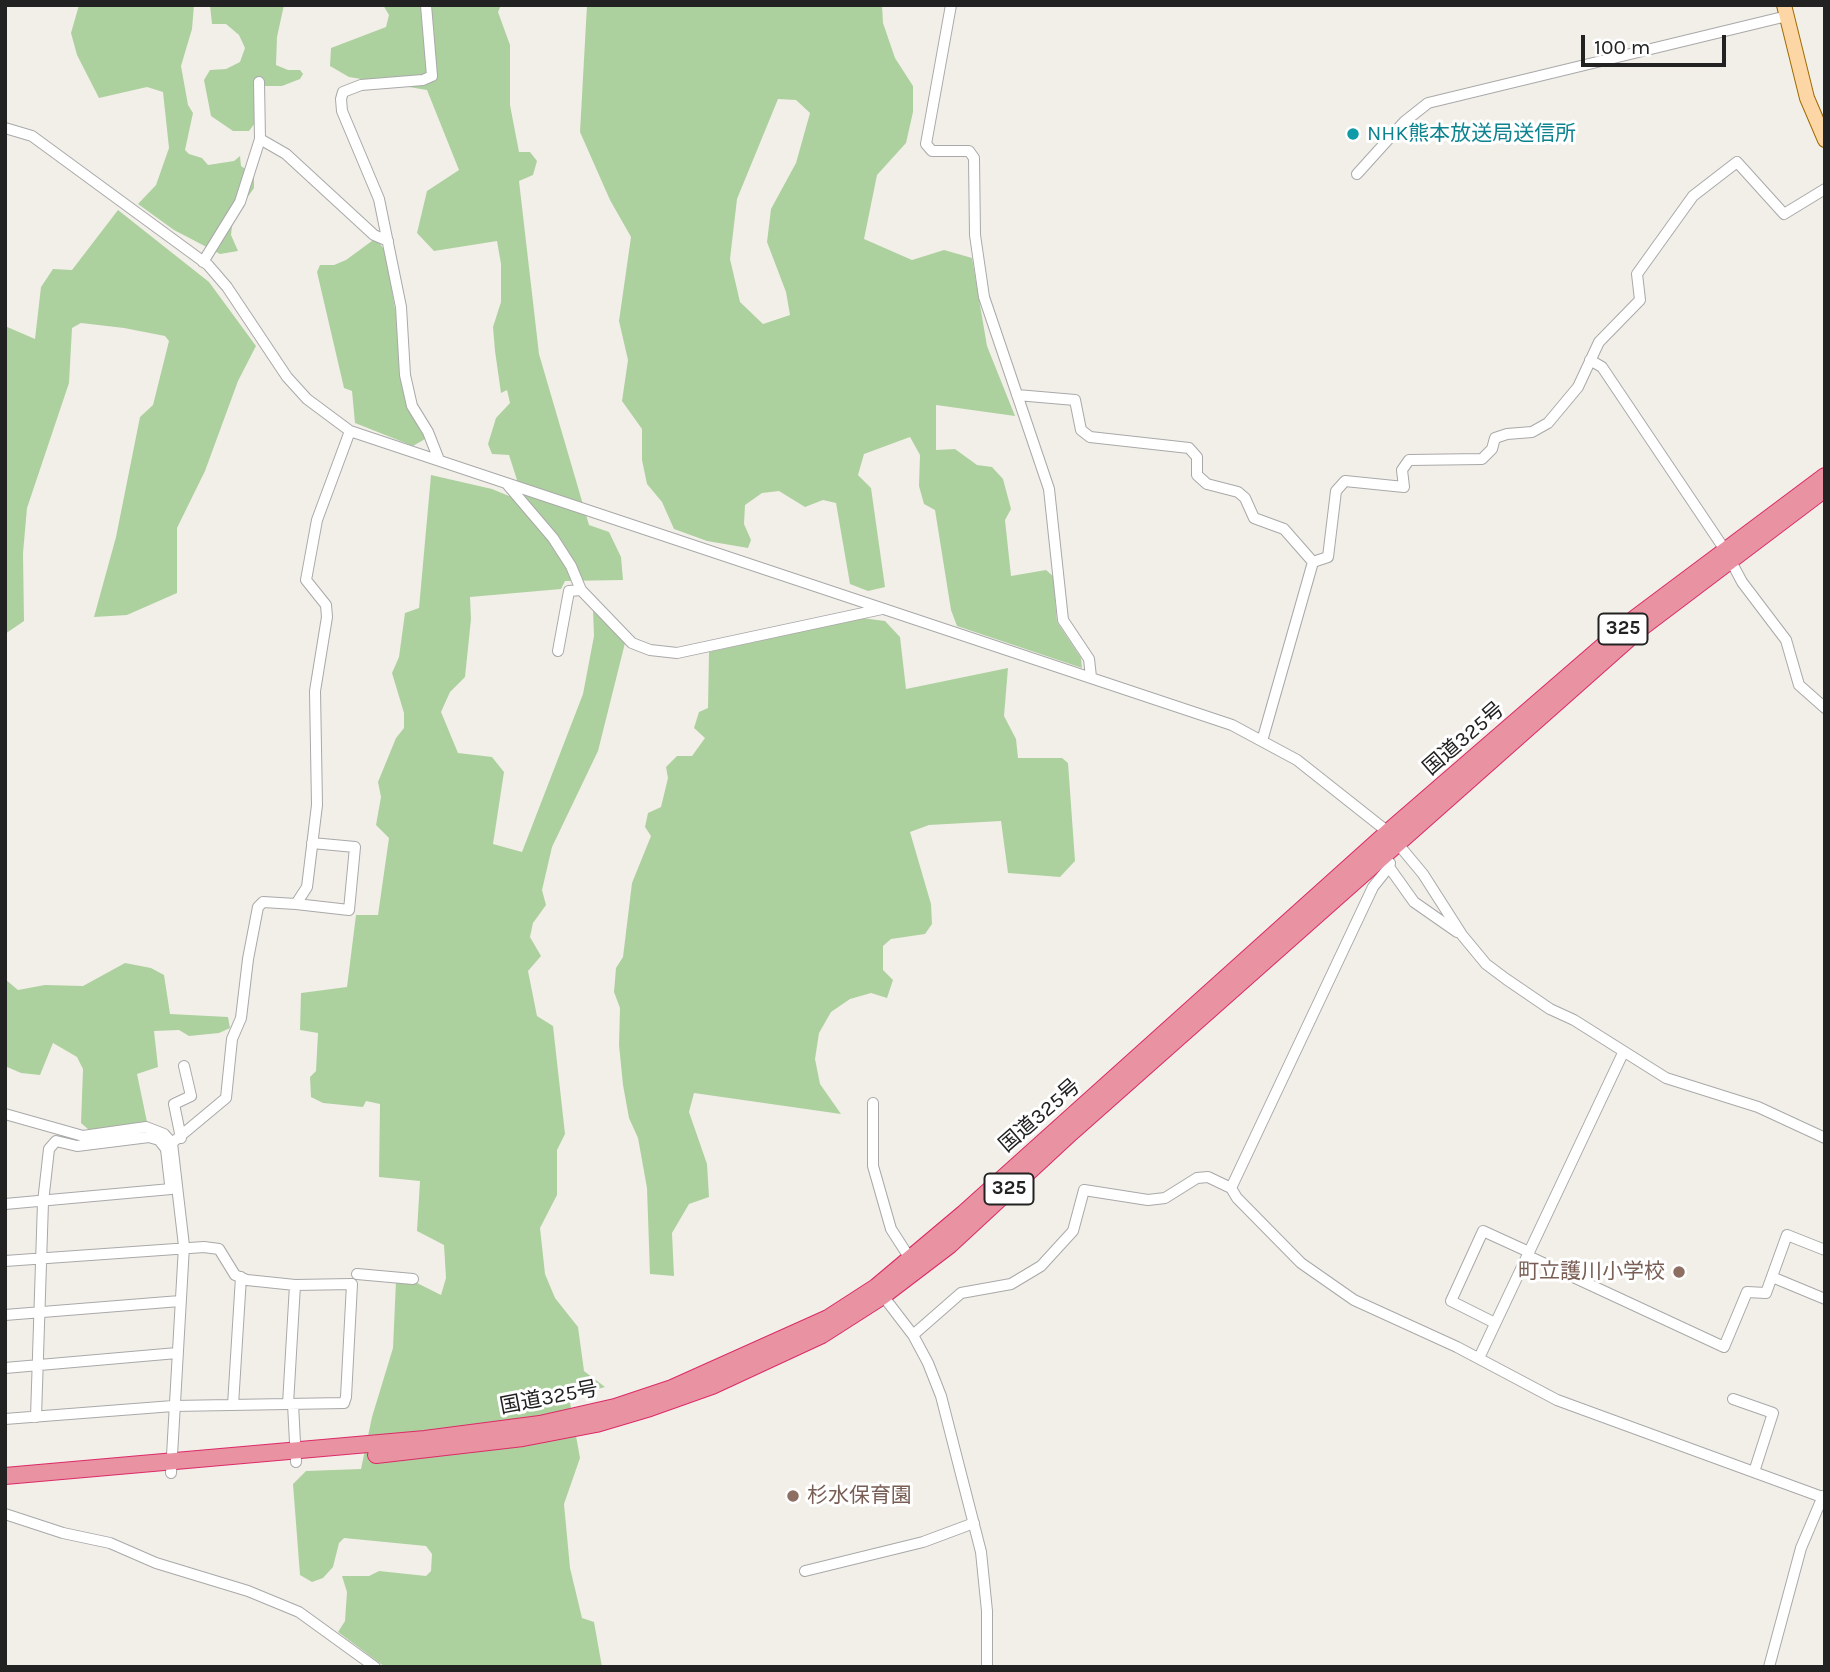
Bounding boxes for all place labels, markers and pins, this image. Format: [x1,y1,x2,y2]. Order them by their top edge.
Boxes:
place label: NHK熊本放送局送信所 [1367,121,1576,147]
marker: NHK熊本放送局送信所 [1345,126,1361,142]
place label: 町立護川小学校 [1518,1259,1665,1285]
marker: 町立護川小学校 [1671,1264,1687,1280]
place label: 杉水保育園 [807,1483,912,1509]
marker: 杉水保育園 [785,1488,801,1504]

